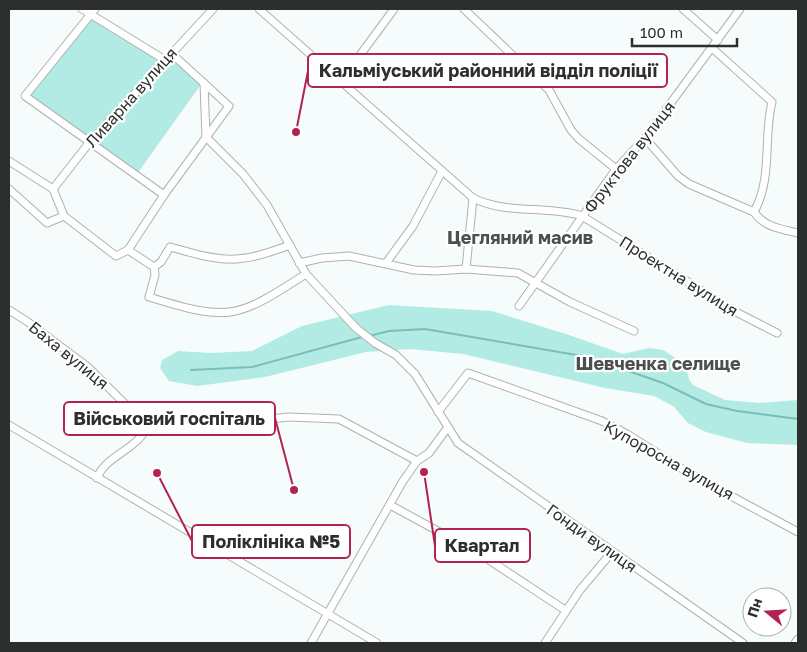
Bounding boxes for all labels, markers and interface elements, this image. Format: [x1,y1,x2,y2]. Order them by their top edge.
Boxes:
scale bar [632,15,737,47]
text: 100 m [640,23,683,41]
street label: Ливарна вулиця [81,43,181,151]
callout: Кальміуський районний відділ поліції [308,54,667,87]
text: Кальміуський районний відділ поліції [319,59,658,81]
street label: Фруктова вулиця [579,97,679,217]
district label: Цегляний масив [447,226,593,248]
street label: Проектна вулиця [616,231,742,321]
street label: Баха вулиця [25,317,113,393]
district label: Шевченка селище [575,352,741,374]
callout: Військовий госпіталь [64,402,275,435]
text: Військовий госпіталь [73,407,265,429]
street label: Купоросна вулиця [601,416,737,504]
street label: Гонди вулиця [543,499,641,577]
callout: Поліклініка №5 [192,525,350,558]
callout: Квартал [435,529,530,562]
text: Поліклініка №5 [202,530,340,552]
text: Квартал [444,534,520,556]
north arrow [742,587,792,637]
text: Пн [743,596,765,620]

